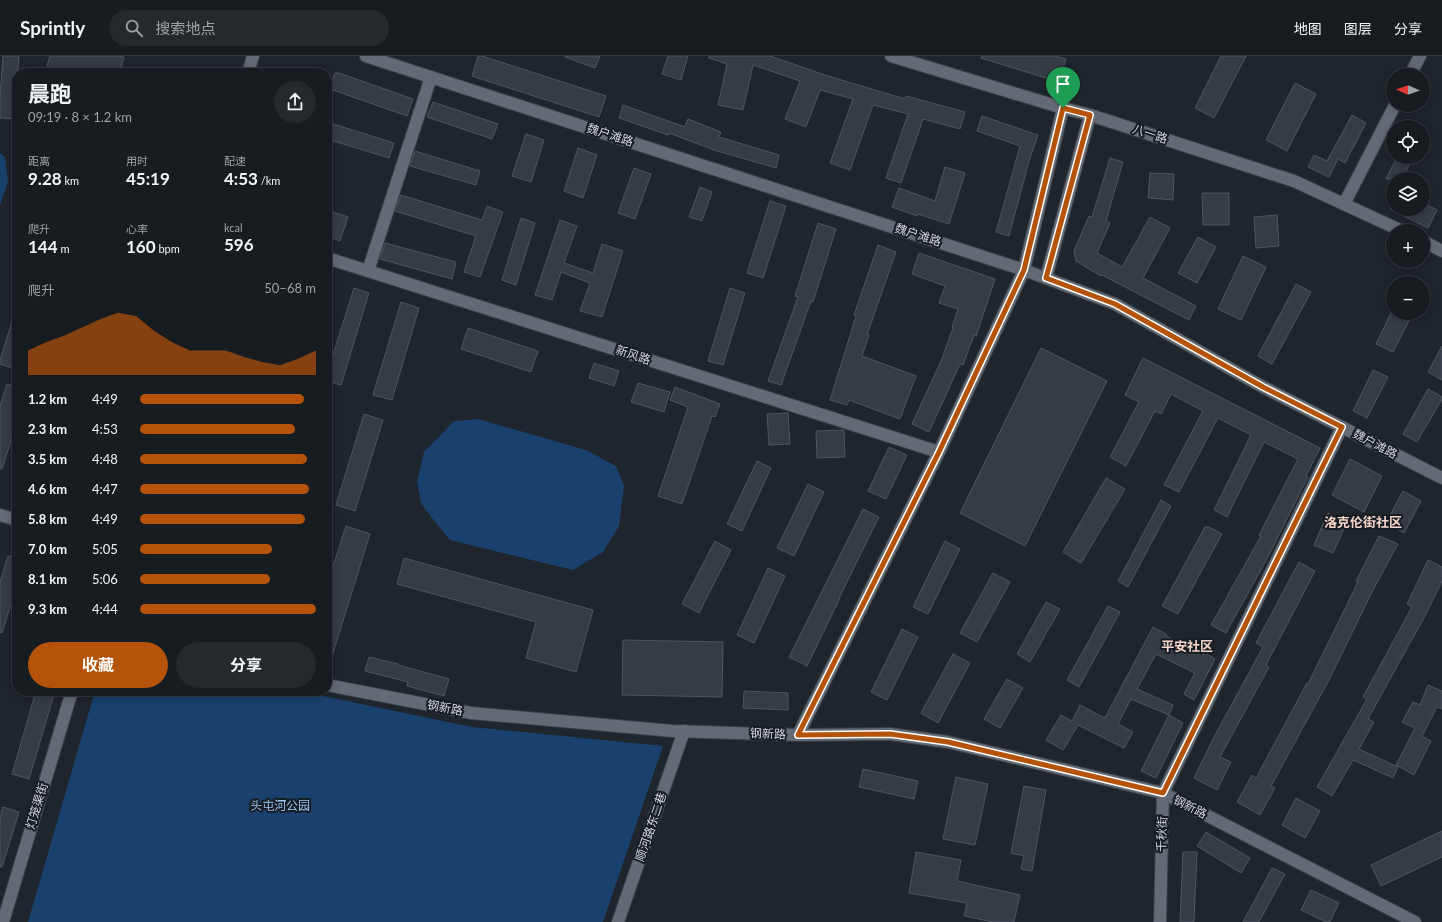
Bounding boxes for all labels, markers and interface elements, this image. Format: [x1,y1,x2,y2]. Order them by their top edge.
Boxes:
search box [109,10,389,46]
text: Sprintly [20,16,85,39]
icon: search [123,17,145,39]
text: 搜索地点 [155,19,215,37]
text: 地图 [1294,20,1322,37]
text: 图层 [1344,20,1372,37]
text: 分享 [1394,20,1422,37]
pin [1046,67,1080,108]
north arrow [1386,68,1430,112]
map controls [1386,68,1430,320]
icon: arrive [1052,73,1074,95]
text: 晨跑 [28,80,72,107]
button: share [274,81,316,123]
text: 09:19 · 8 × 1.2 km [28,109,132,125]
street label: 魏户滩路 [585,120,635,149]
button: locate [1386,120,1430,164]
street label: 八一路 [1131,121,1170,146]
text: 距离 [28,154,50,167]
text: 用时 [126,154,148,167]
text: 配速 [224,154,246,167]
text: 9.28 [28,168,62,189]
text: 45:19 [126,168,170,189]
text: 4:53 [224,168,258,189]
button: layers [1386,172,1430,216]
text: km [62,174,79,187]
text: /km [258,174,280,187]
street label: 魏户滩路 [893,220,943,249]
text: kcal [224,221,243,234]
text: 爬升 [28,222,50,235]
text: 心率 [126,222,148,235]
button: + [1386,224,1430,268]
text: 596 [224,234,254,255]
text: 144 [28,236,58,257]
text: 160 [126,236,156,257]
text: m [58,242,69,255]
text: bpm [156,242,180,255]
button: − [1386,276,1430,320]
text: 50–68 m [264,280,316,296]
text: 爬升 [28,282,54,298]
street label: 新风路 [614,342,653,367]
text: 1.2 km [28,391,67,407]
text: 4:49 [92,391,118,407]
text: 2.3 km [28,421,67,437]
text: 4:53 [92,421,118,437]
street label: 魏户滩路 [1351,426,1400,461]
text: 3.5 km [28,451,67,467]
text: 4:48 [92,451,118,467]
text: 4.6 km [28,481,67,497]
text: 4:47 [92,481,118,497]
text: 5.8 km [28,511,67,527]
text: 4:49 [92,511,118,527]
district label: 洛克伦街社区 [1324,514,1402,530]
text: 7.0 km [28,541,67,557]
text: 5:05 [92,541,118,557]
text: 8.1 km [28,571,67,587]
text: 5:06 [92,571,118,587]
text: 9.3 km [28,601,67,617]
text: 4:44 [92,601,118,617]
district label: 平安社区 [1161,638,1213,654]
button: 收藏 [28,642,168,688]
button: 分享 [176,642,316,688]
street label: 钢新路 [426,697,464,718]
street label: 钢新路 [750,725,786,742]
street label: 灯笼渠街 [22,781,51,831]
street label: 顺河路东二巷 [632,790,669,863]
street label: 钢新路 [1171,792,1210,821]
park label: 头屯河公园 [250,798,310,813]
street label: 千秋街 [1153,816,1170,852]

